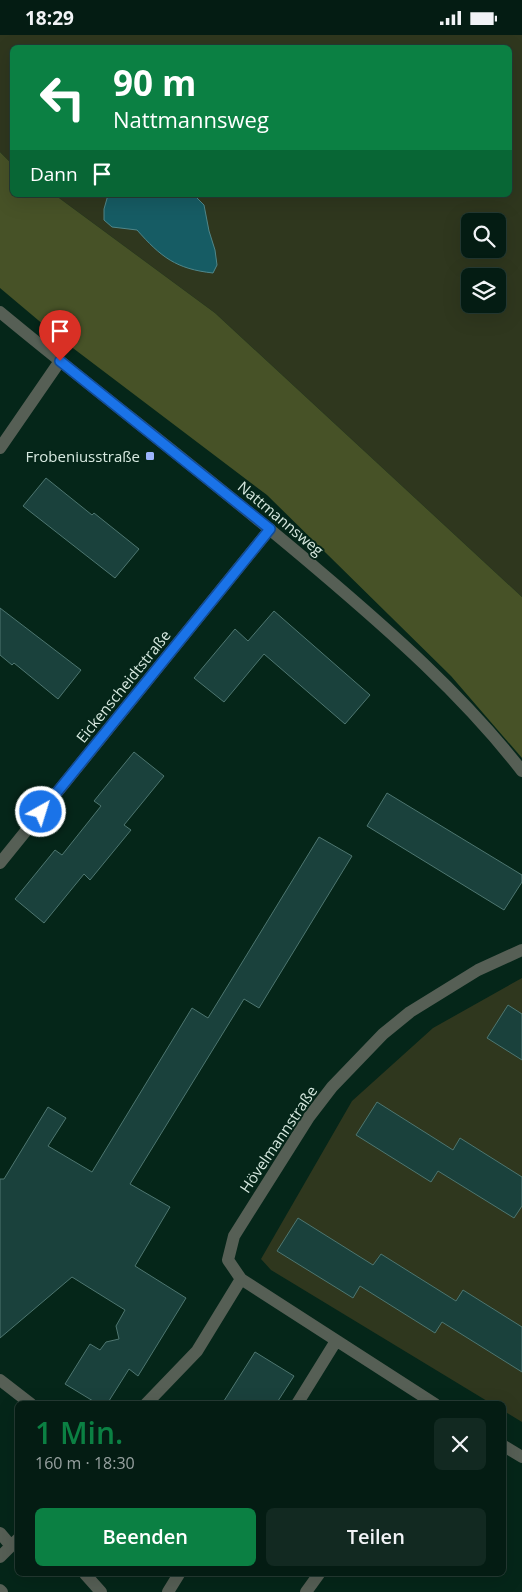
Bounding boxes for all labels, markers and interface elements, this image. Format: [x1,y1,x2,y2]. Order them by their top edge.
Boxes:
text: 18:29 [25,5,74,31]
text: 90 m [113,59,196,106]
icon: left [30,65,95,130]
text: Nattmannsweg [113,104,269,134]
icon: arrive [88,160,116,188]
text: Dann [30,161,78,187]
map controls [461,213,506,313]
button: search [461,213,506,258]
button: layers [461,268,506,313]
pin [39,310,81,361]
icon: arrive [46,317,74,345]
place label: Frobeniusstraße [25,446,140,466]
marker: Frobeniusstraße [144,450,156,462]
street label: Nattmannsweg [234,476,328,560]
street label: Eickenscheidtstraße [71,625,175,747]
position arrow [14,785,66,837]
street label: Hövelmannstraße [235,1082,321,1196]
text: 1 Min. [35,1412,123,1453]
button: close [434,1418,486,1470]
text: 160 m · 18:30 [35,1452,135,1474]
button: Beenden [35,1508,256,1566]
button: Teilen [266,1508,486,1566]

